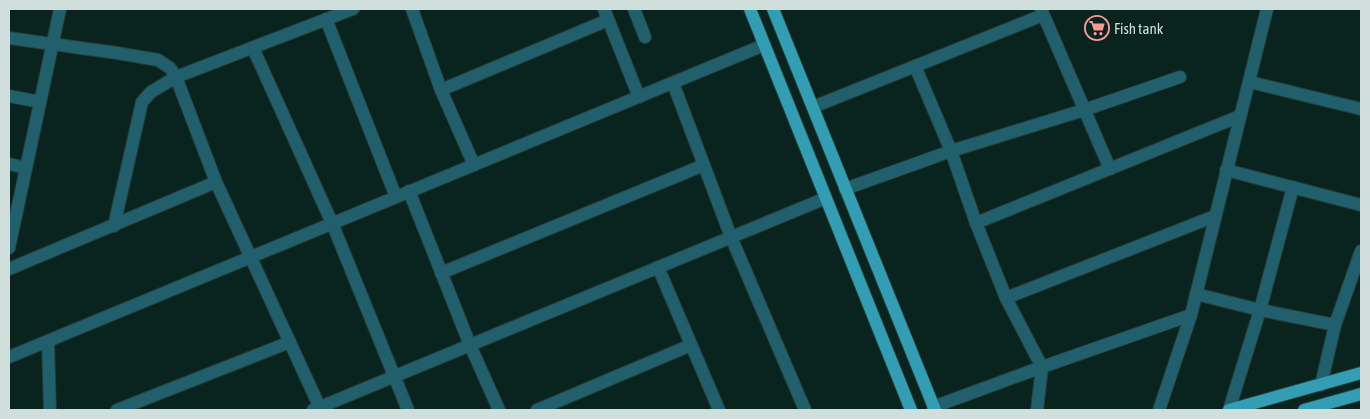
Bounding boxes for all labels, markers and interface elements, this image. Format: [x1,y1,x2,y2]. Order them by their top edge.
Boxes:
supermarket icon: Fish tank [1084,15,1110,41]
place label: Fish tank [1114,20,1164,37]

